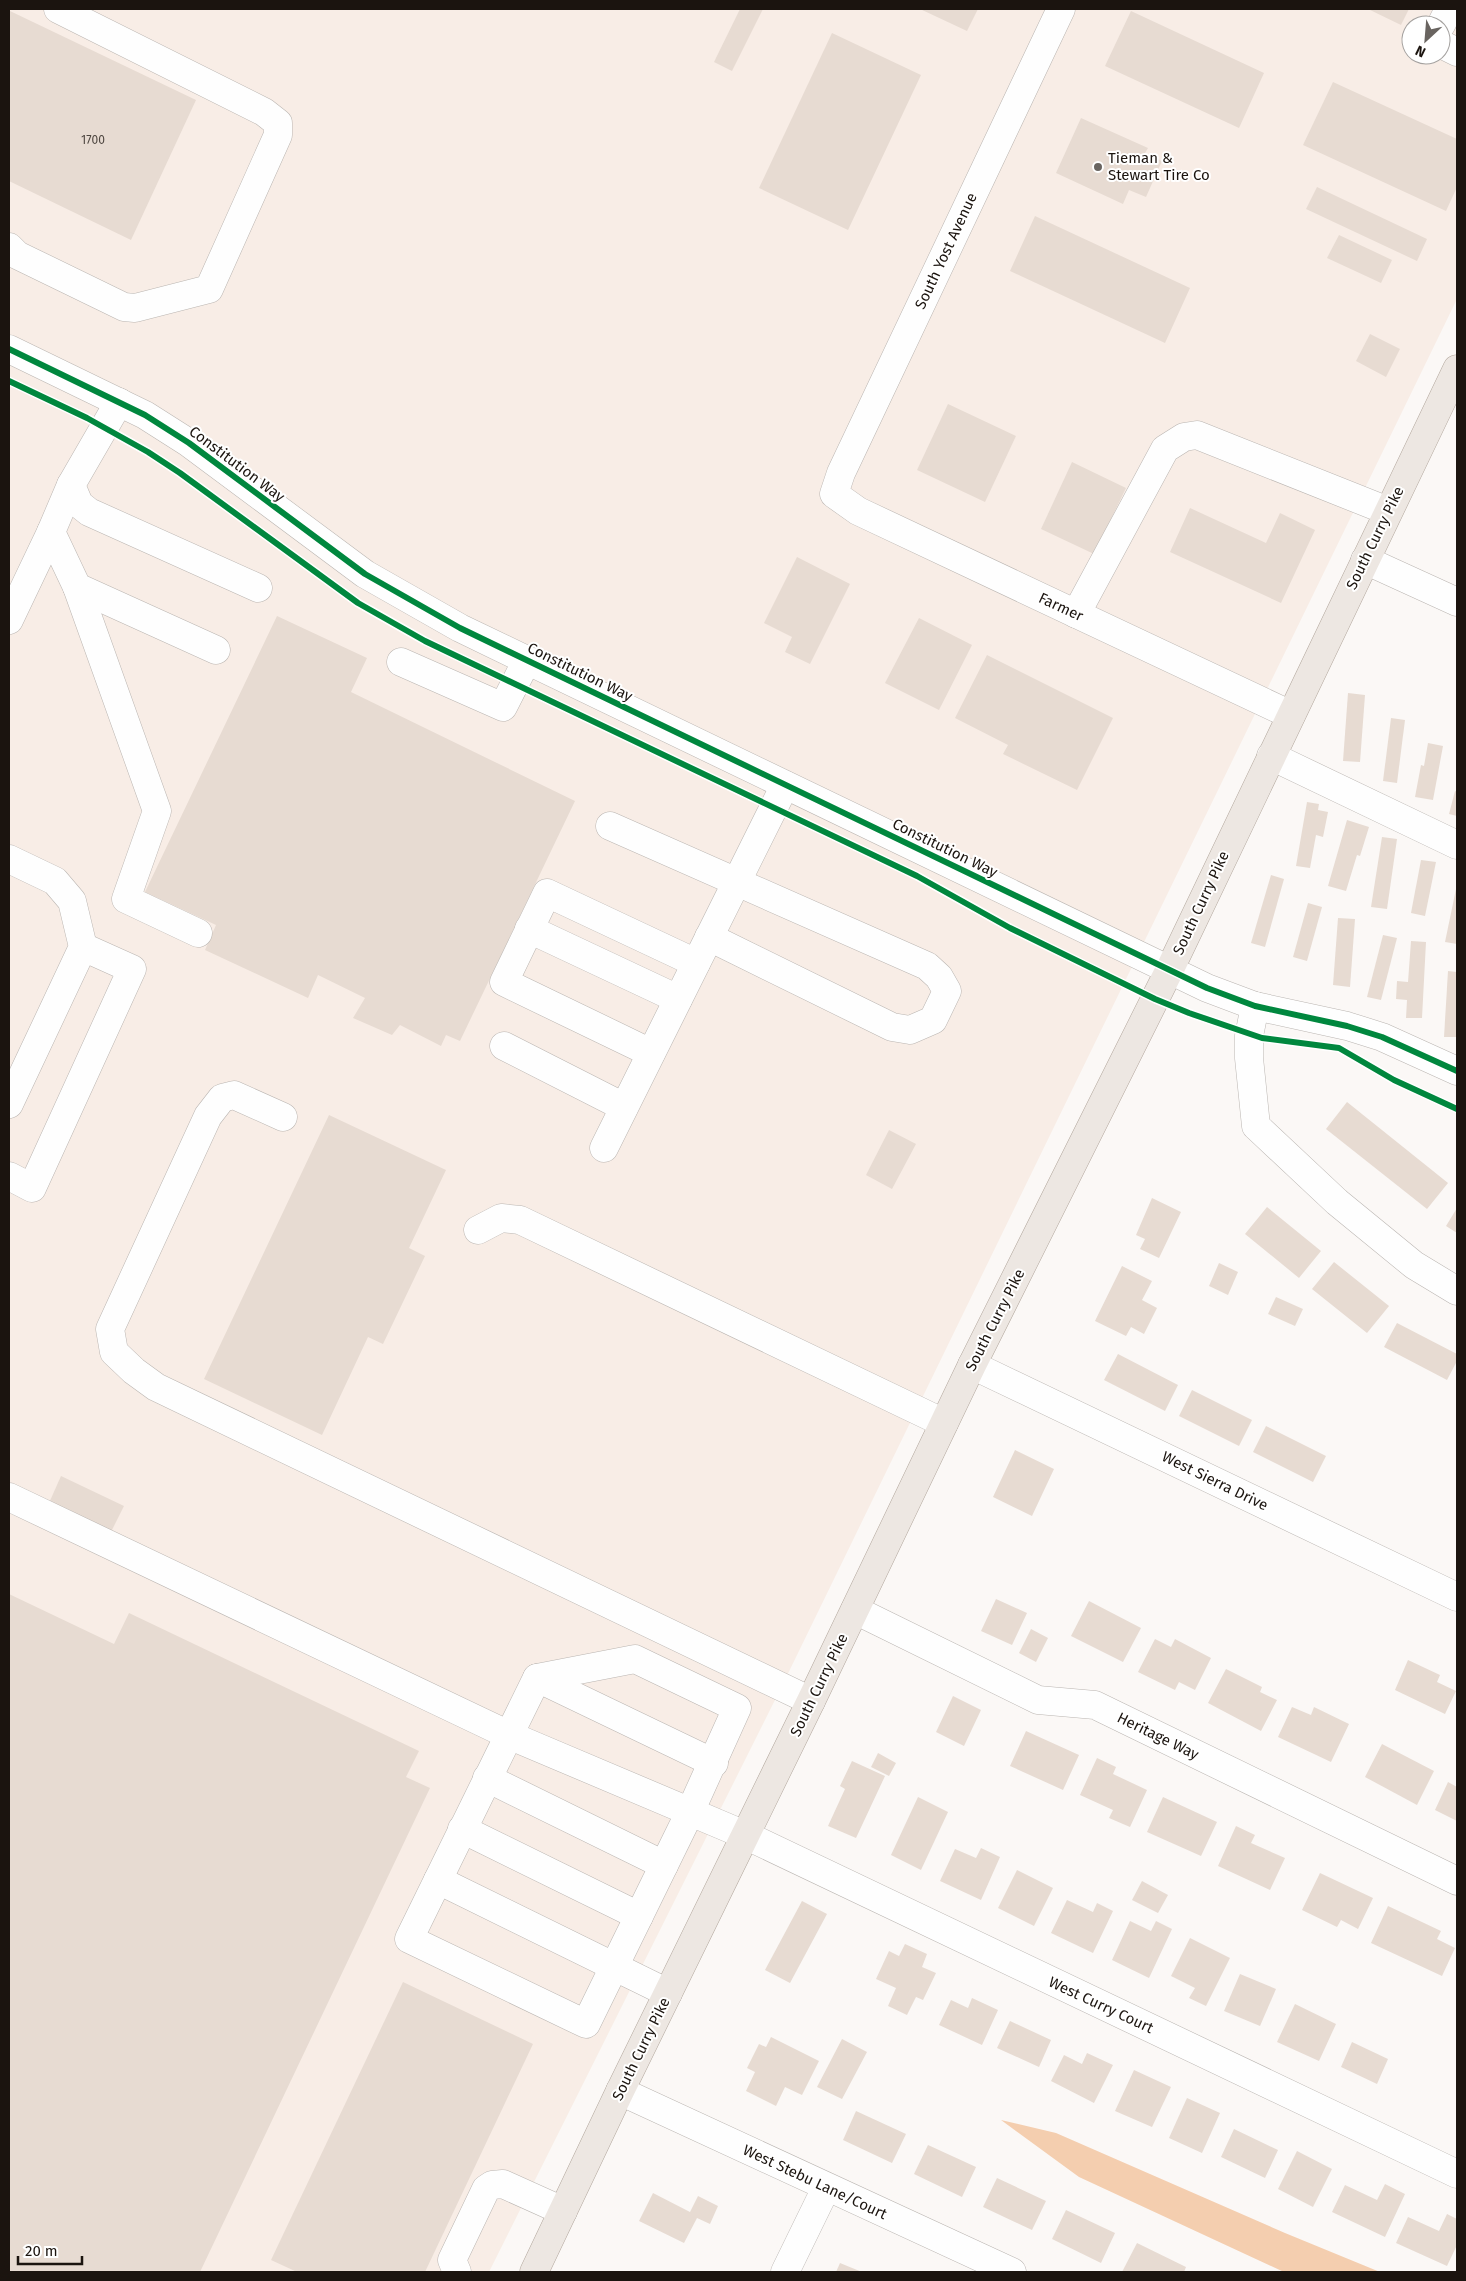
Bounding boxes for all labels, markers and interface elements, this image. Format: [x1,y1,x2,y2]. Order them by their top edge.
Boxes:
north arrow [1401,15,1451,65]
text: N [1413,42,1428,61]
house number: 1700 [81,133,105,147]
place label: Tieman & Stewart Tire Co [1108,149,1210,184]
marker: Tieman & Stewart Tire Co [1092,161,1104,173]
street label: South Yost Avenue [911,190,981,312]
street label: Constitution Way [186,422,289,506]
street label: South Curry Pike [1342,484,1408,592]
street label: Farmer [1036,589,1086,625]
street label: Constitution Way [524,639,636,706]
street label: Constitution Way [889,815,1001,882]
street label: South Curry Pike [1169,848,1233,958]
street label: South Curry Pike [961,1266,1029,1374]
street label: West Sierra Drive [1159,1448,1271,1514]
street label: South Curry Pike [786,1631,852,1739]
street label: Heritage Way [1114,1708,1202,1764]
street label: West Curry Court [1046,1973,1157,2037]
street label: South Curry Pike [608,1995,674,2103]
street label: West Stebu Lane/Court [740,2141,890,2224]
scale bar [18,2234,81,2266]
text: 20 m [25,2242,58,2260]

